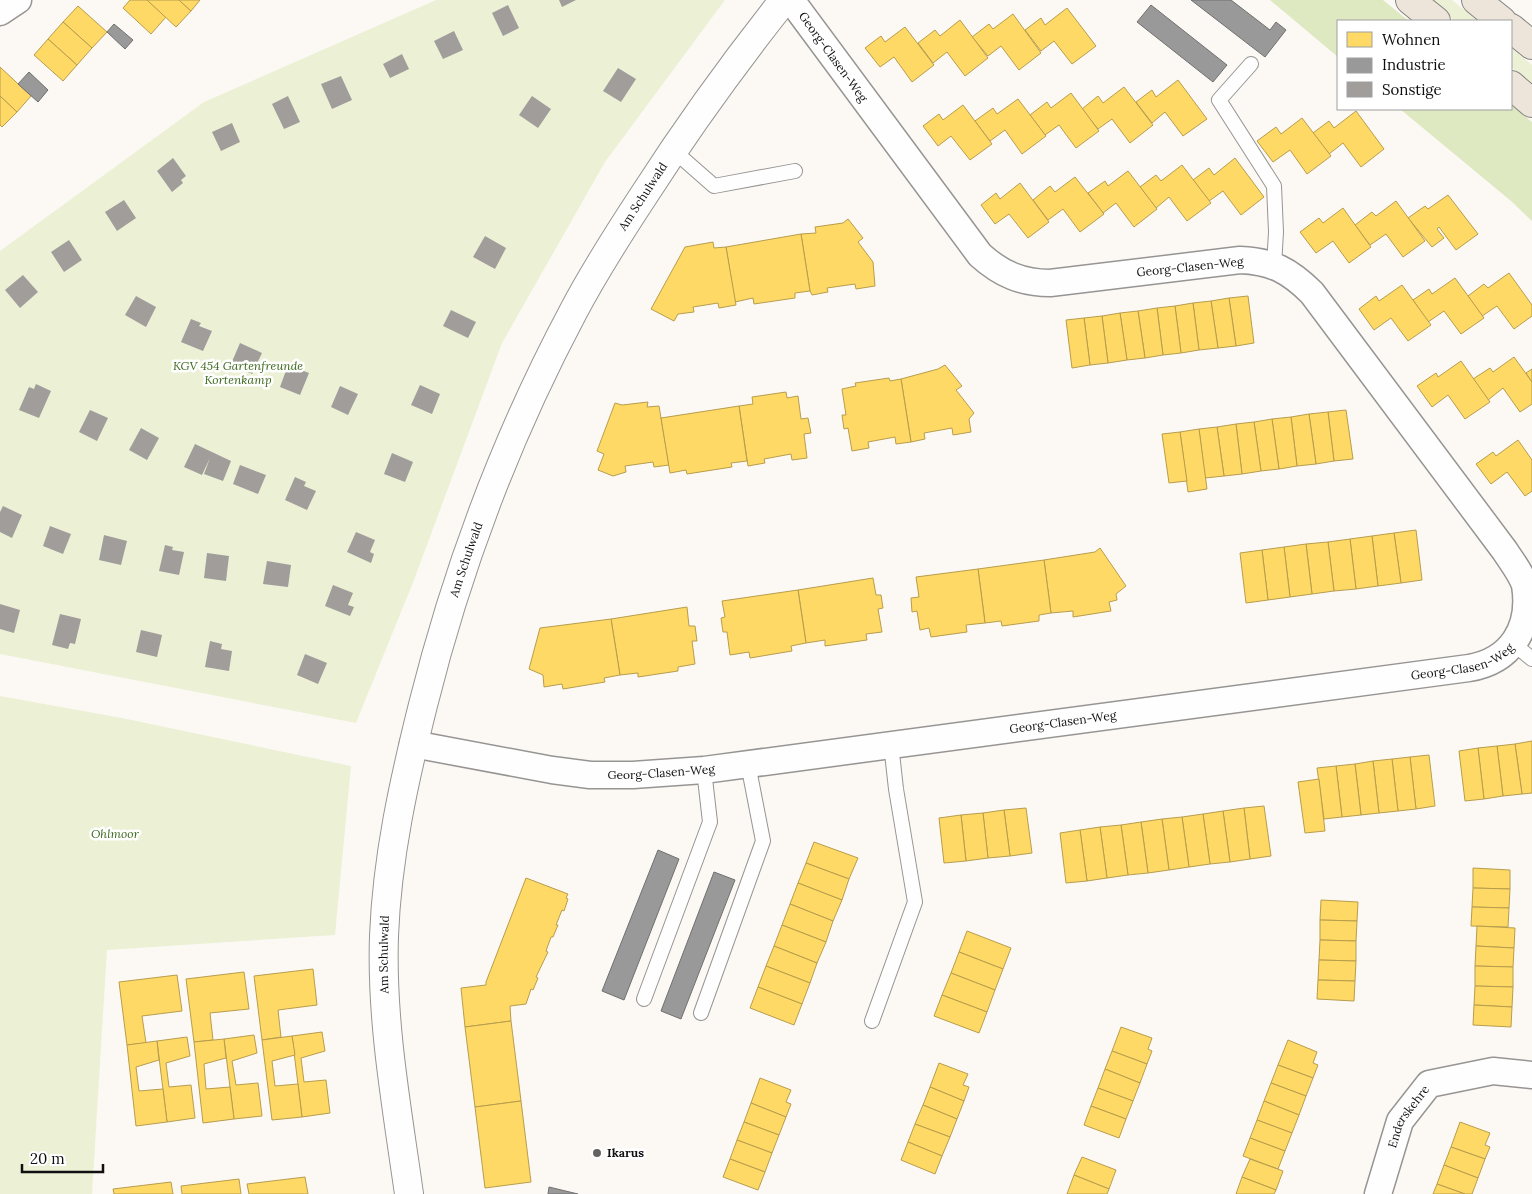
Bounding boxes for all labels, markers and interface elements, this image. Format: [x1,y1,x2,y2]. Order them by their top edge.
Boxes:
street label: Georg-Clasen-Weg [796,9,871,105]
legend [1337,20,1512,110]
text: Wohnen [1382,30,1440,49]
text: Industrie [1382,55,1446,74]
text: Sonstige [1382,80,1442,99]
street label: Am Schulwald [614,159,670,234]
street label: Georg-Clasen-Weg [1136,253,1245,280]
park label: KGV 454 Gartenfreunde Kortenkamp [173,358,303,387]
street label: Am Schulwald [446,520,486,600]
street label: Georg-Clasen-Weg [1410,640,1517,683]
street label: Georg-Clasen-Weg [1008,707,1118,736]
street label: Georg-Clasen-Weg [607,761,716,782]
park label: Ohlmoor [91,826,140,841]
street label: Am Schulwald [376,915,392,995]
street label: Enderskehre [1384,1082,1432,1150]
scale bar [22,1142,104,1174]
place label: Ikarus [607,1145,644,1160]
marker: Ikarus [591,1147,603,1159]
text: 20 m [30,1149,65,1168]

